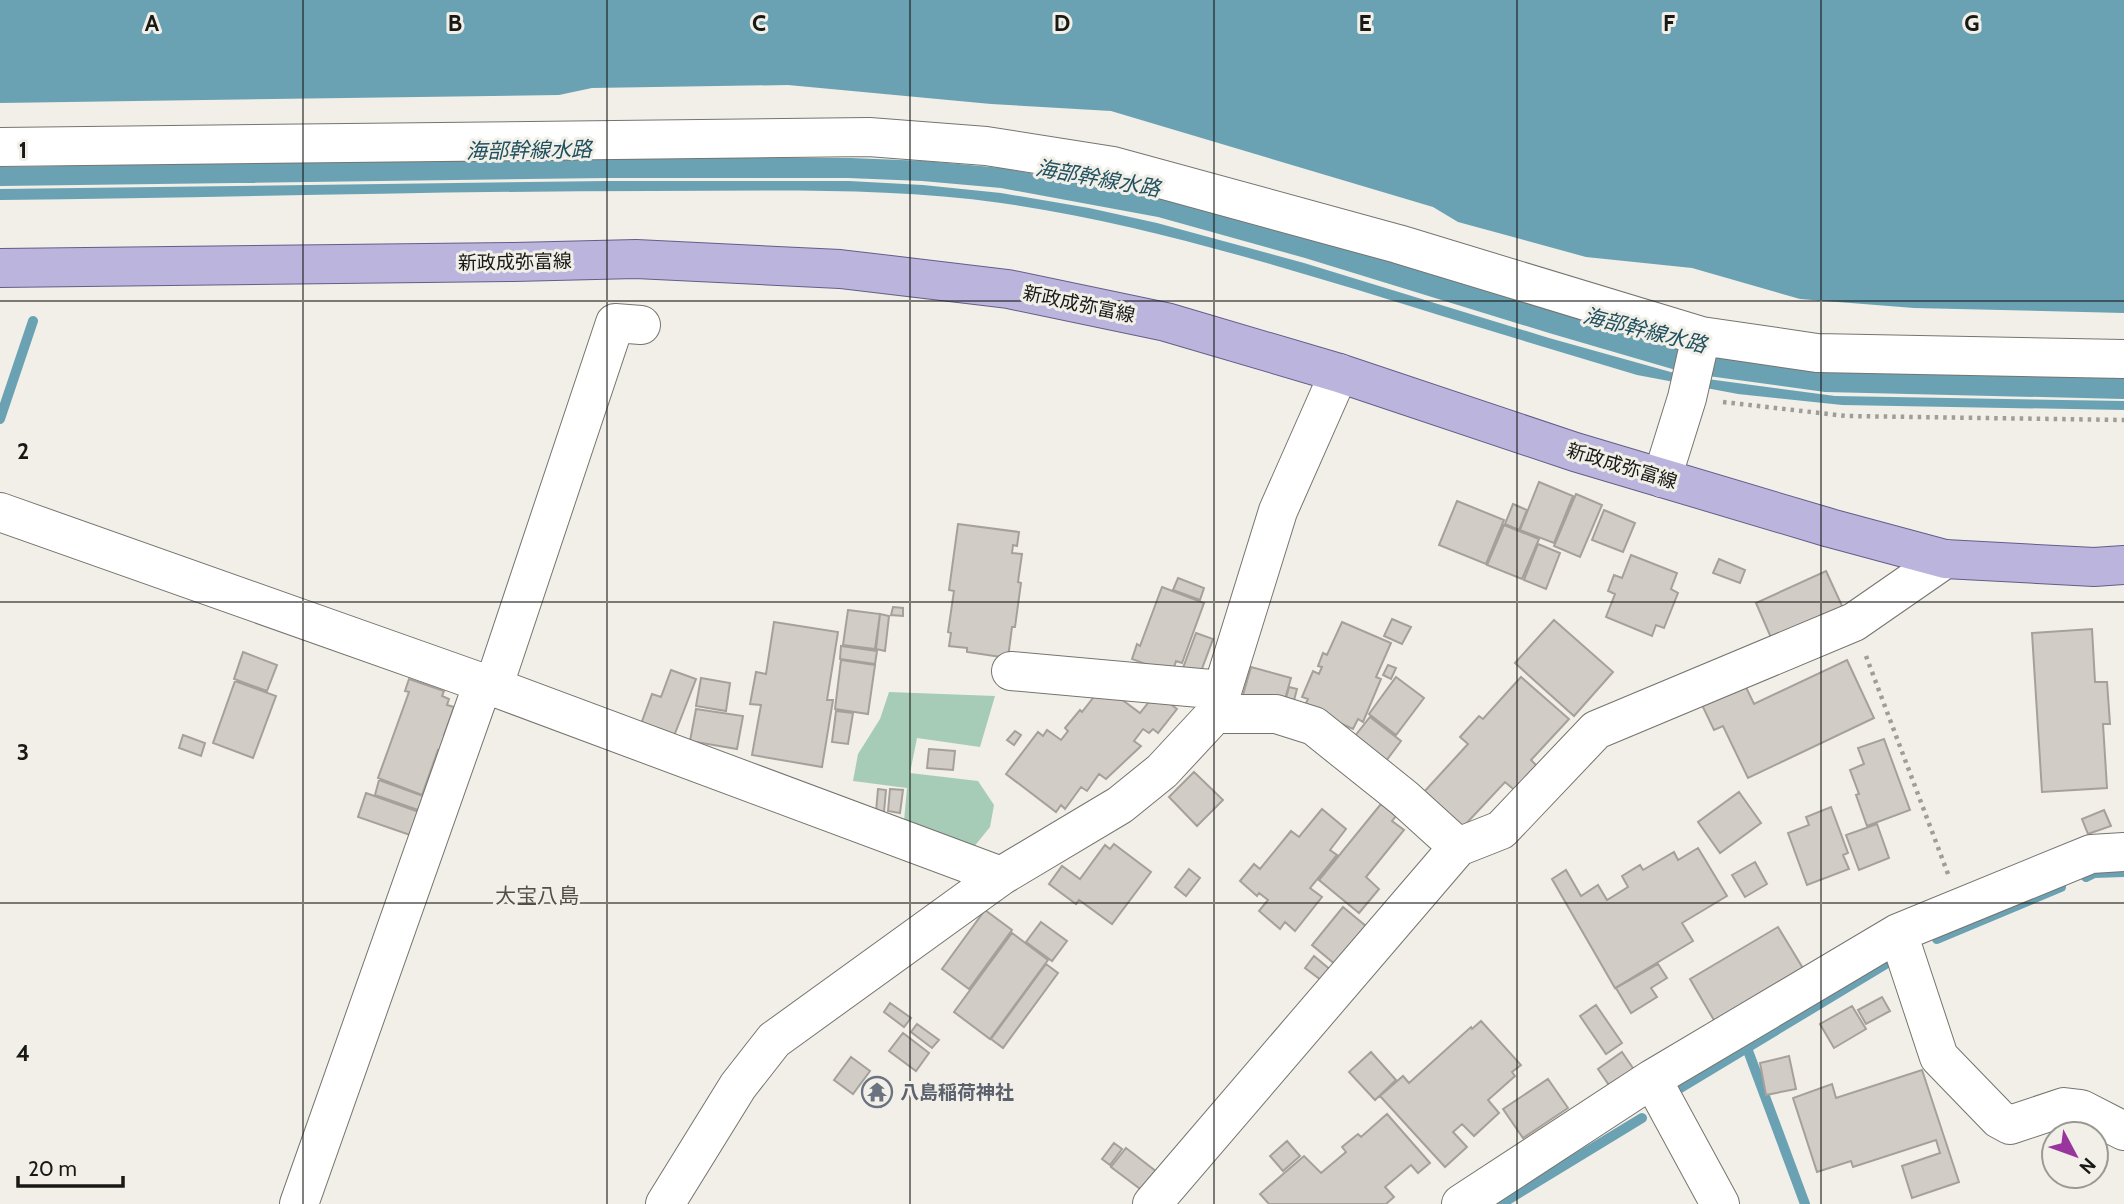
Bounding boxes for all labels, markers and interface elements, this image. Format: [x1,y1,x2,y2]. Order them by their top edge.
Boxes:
text: A [145,9,160,37]
text: B [448,9,462,37]
text: C [752,9,766,37]
text: D [1054,9,1070,37]
text: E [1358,9,1372,37]
text: F [1663,9,1675,37]
text: G [1964,9,1980,37]
text: 1 [19,136,27,164]
water label: 海部幹線水路 [466,136,594,164]
water label: 海部幹線水路 [1034,155,1164,202]
street label: 新政成弥富線 [458,250,572,274]
street label: 新政成弥富線 [1021,281,1137,327]
water label: 海部幹線水路 [1581,303,1711,358]
text: 2 [17,437,29,465]
street label: 新政成弥富線 [1564,438,1680,494]
text: 3 [17,738,29,766]
district label: 大宝八島 [495,883,579,908]
text: 4 [16,1039,30,1067]
temple icon: 八島稲荷神社 [860,1075,894,1109]
place label: 八島稲荷神社 [900,1081,1014,1104]
north arrow [2040,1120,2110,1190]
scale bar [18,1144,122,1188]
text: N [2074,1153,2101,1178]
text: 20 m [28,1156,77,1181]

